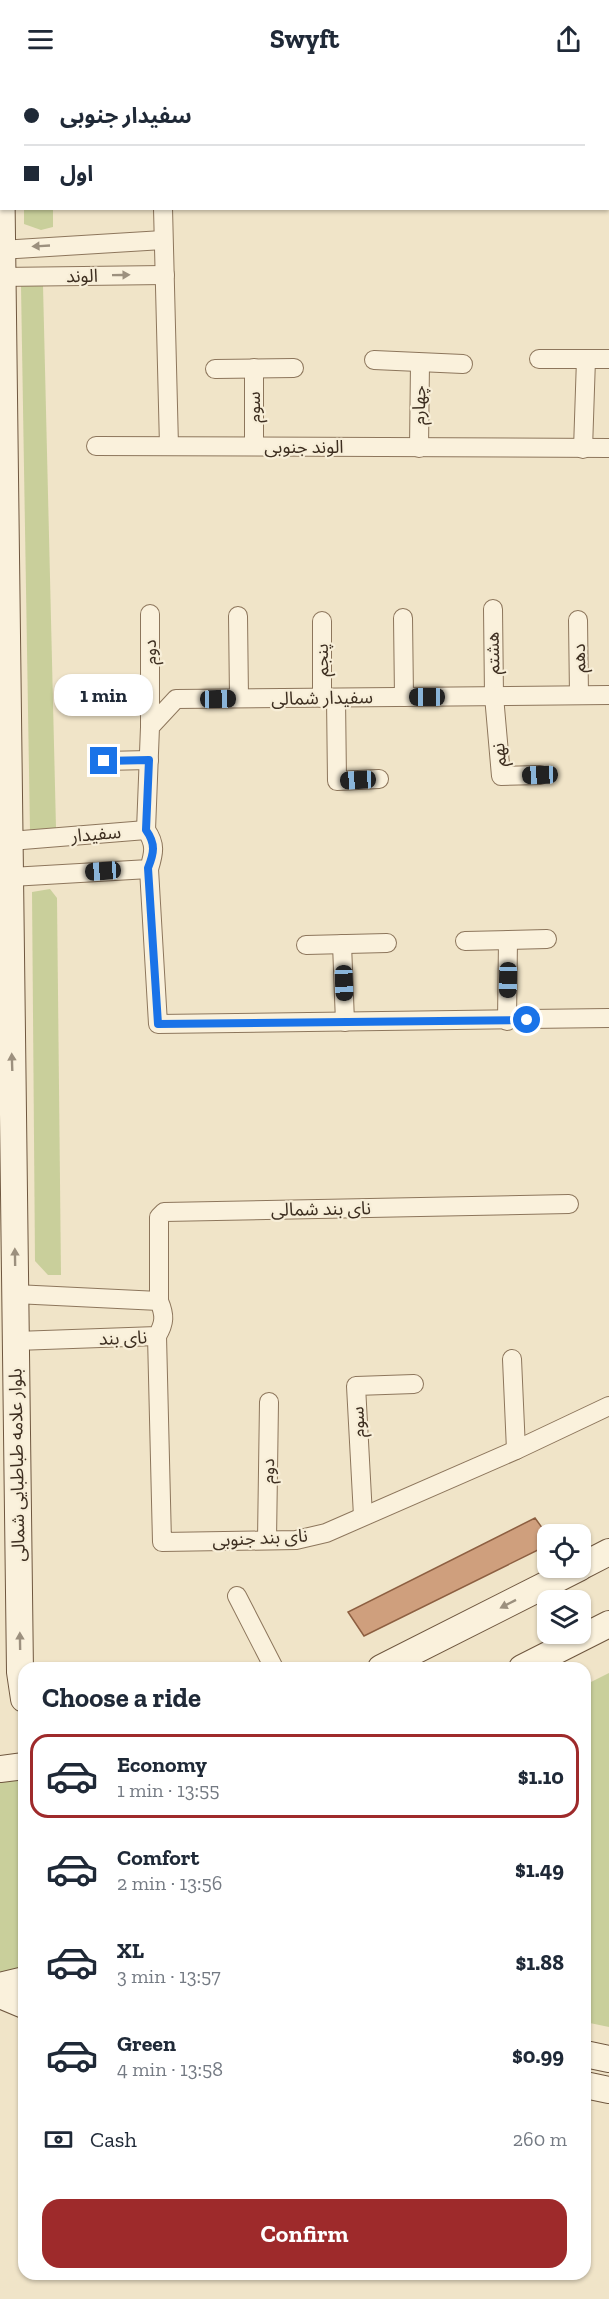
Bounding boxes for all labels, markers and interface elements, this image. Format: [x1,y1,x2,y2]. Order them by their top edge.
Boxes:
icon: menu [24,23,57,56]
text: Swyft [270,23,339,55]
icon: share [552,23,585,56]
text: سفیدار جنوبی [60,102,192,129]
text: اول [60,160,93,187]
one-way arrow [32,241,51,250]
street label: الوند [66,265,98,287]
one-way arrow [112,270,131,280]
street label: چهارم [408,385,433,425]
street label: سوم [243,391,268,423]
street label: الوند جنوبی [264,436,344,458]
street label: هشتم [482,632,506,674]
street label: دوم [139,639,164,665]
street label: پنجم [311,643,335,677]
street label: دهم [568,643,592,673]
callout: 1 min [54,674,154,716]
text: 1 min [80,683,127,707]
street label: سفیدار شمالی [271,686,373,710]
car [409,688,445,706]
car [200,690,236,708]
street label: نهم [487,742,513,768]
route end [90,747,117,774]
car [522,765,558,785]
car [340,770,376,790]
street label: سفیدار [69,821,122,847]
car [84,861,122,881]
car [499,962,517,998]
car [334,965,354,1001]
route start [513,1006,540,1033]
one-way arrow [7,1053,17,1072]
street label: نای بند شمالی [271,1197,371,1221]
one-way arrow [10,1248,19,1267]
street label: نای بند [98,1326,148,1350]
street label: بلوار علامه طباطبایی شمالی [4,1368,30,1562]
street label: سوم [346,1406,373,1438]
street label: دوم [257,1458,282,1484]
map controls [537,1524,591,1644]
button: locate [537,1524,591,1578]
street label: نای بند جنوبی [212,1525,308,1551]
button: layers [537,1590,591,1644]
one-way arrow [499,1598,517,1608]
one-way arrow [15,1632,25,1651]
text: Choose a ride [42,1682,201,1714]
icon: car [45,1749,99,1803]
text: Economy [117,1751,207,1778]
text: $1.10 [518,1763,564,1790]
text: 1 min · 13:55 [117,1778,219,1802]
icon: car [45,1842,99,1896]
text: Comfort [117,1844,199,1871]
text: $1.49 [515,1856,564,1883]
text: 2 min · 13:56 [117,1871,222,1895]
icon: car [45,1935,99,1989]
text: XL [117,1937,144,1964]
text: $1.88 [516,1949,564,1976]
text: 3 min · 13:57 [117,1964,221,1988]
icon: car [45,2028,99,2082]
text: Green [117,2030,176,2057]
text: $0.99 [512,2042,564,2069]
text: 4 min · 13:58 [117,2057,223,2081]
icon: cash [42,2123,75,2156]
text: Cash [90,2126,137,2153]
text: 260 m [513,2127,567,2151]
button: Confirm [42,2199,567,2268]

